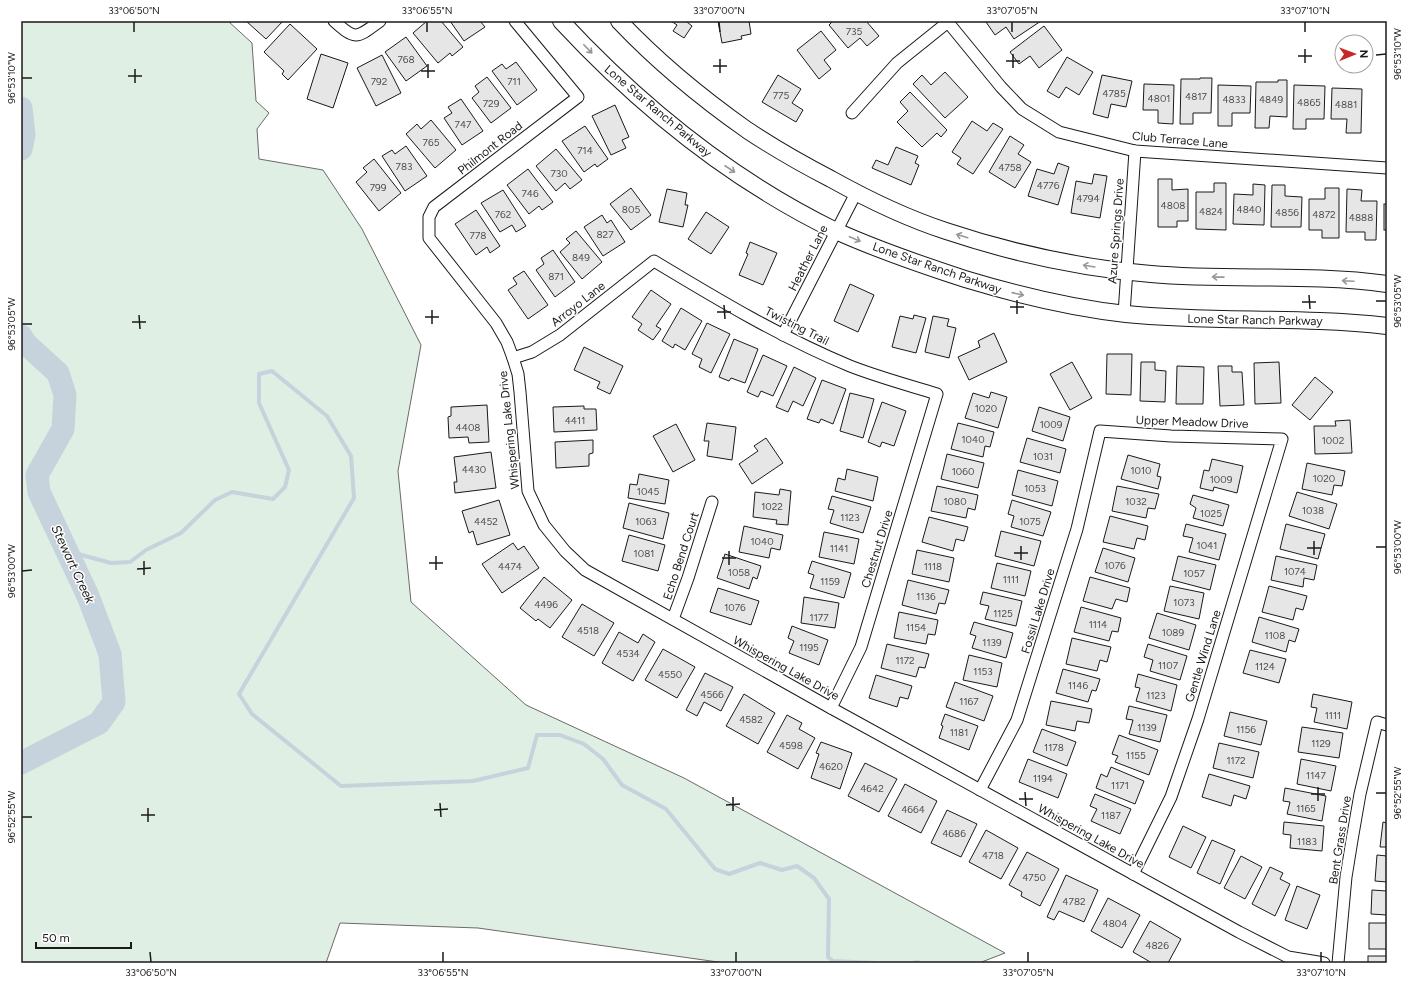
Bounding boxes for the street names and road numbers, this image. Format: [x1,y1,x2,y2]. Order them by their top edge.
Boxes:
street label: Lone Star Ranch Parkway [602,62,715,160]
street label: Philmont Road [455,118,525,178]
street label: Club Terrace Lane [1131,129,1229,151]
street label: Azure Springs Drive [1105,177,1127,284]
street label: Heather Lane [785,222,831,293]
street label: Lone Star Ranch Parkway [871,239,1004,297]
street label: Arroyo Lane [548,278,608,329]
street label: Twisting Trail [763,304,831,348]
street label: Lone Star Ranch Parkway [1187,312,1323,328]
street label: Whispering Lake Drive [496,370,522,490]
street label: Upper Meadow Drive [1135,413,1249,431]
street label: Chestnut Drive [859,508,896,590]
street label: Echo Bend Court [660,510,702,602]
street label: Fossil Lake Drive [1018,566,1058,655]
street label: Gentle Wind Lane [1182,608,1224,704]
street label: Whispering Lake Drive [731,633,842,703]
street label: Bent Grass Drive [1326,794,1354,885]
street label: Whispering Lake Drive [1036,801,1147,871]

